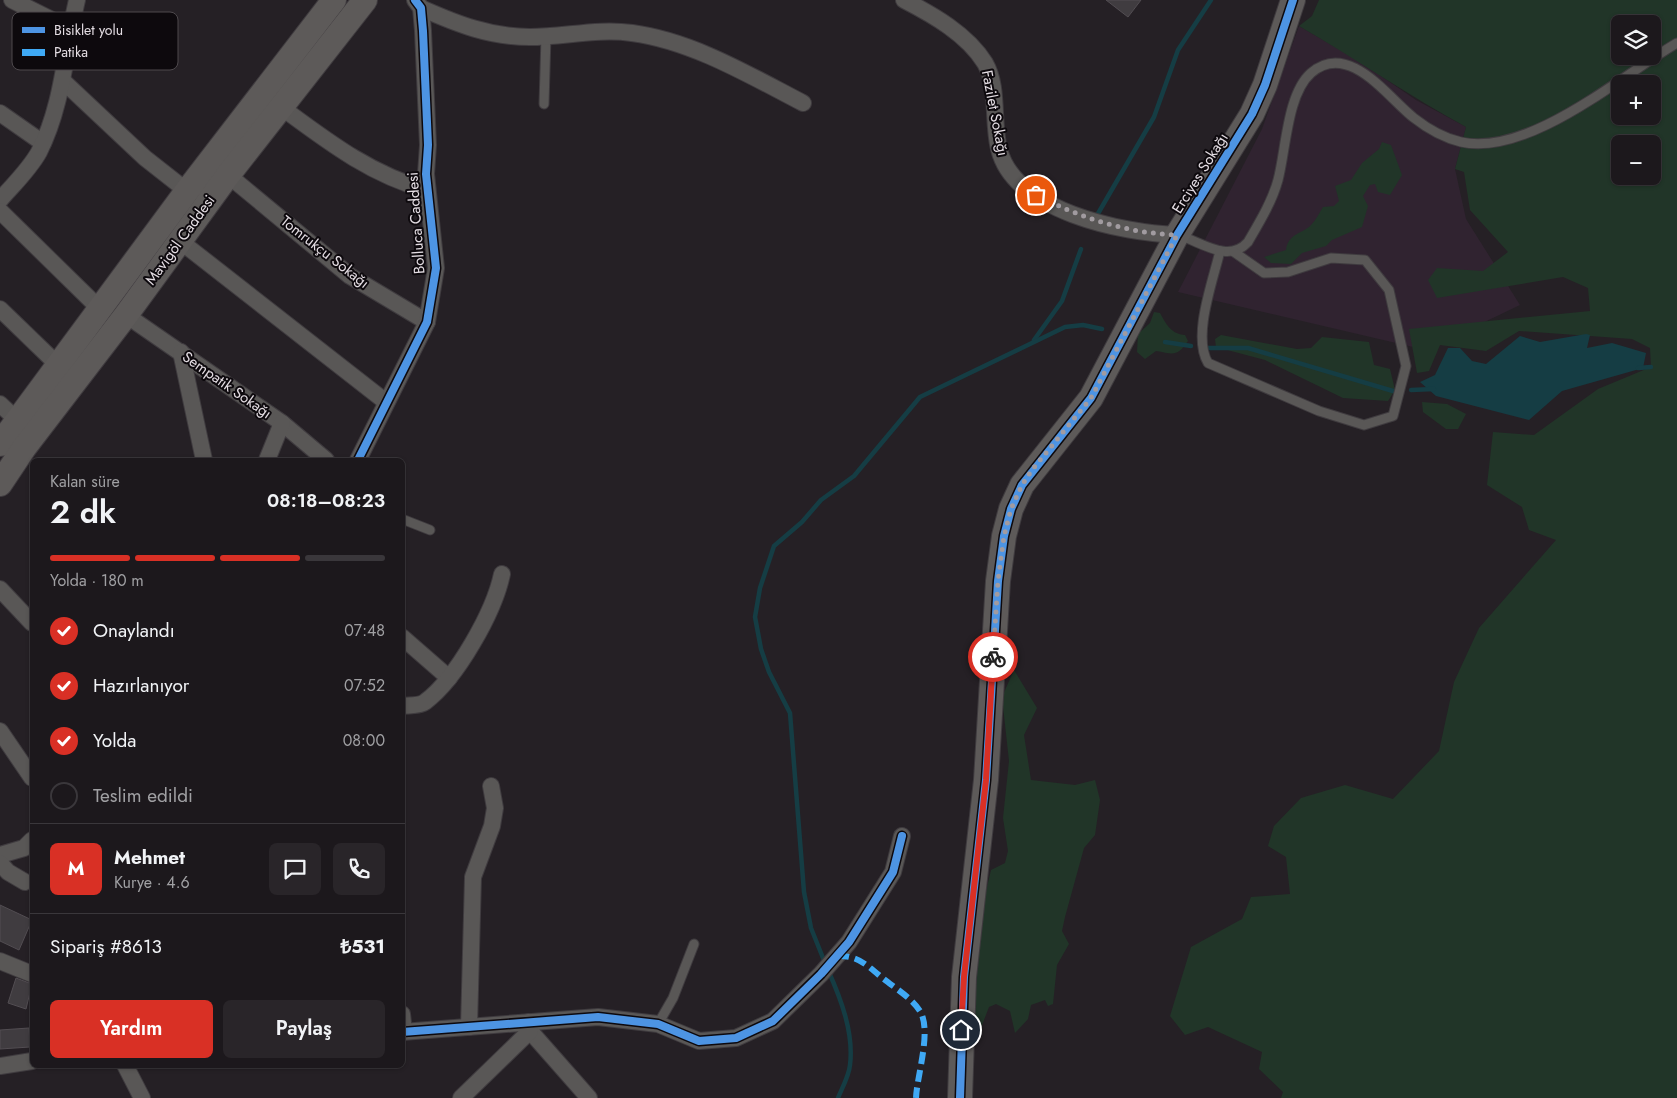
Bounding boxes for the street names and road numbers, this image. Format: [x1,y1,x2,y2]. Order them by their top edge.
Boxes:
street label: Fazilet Sokağı [976,68,1014,158]
street label: Erciyes Sokağı [1166,128,1234,218]
street label: Bolluca Caddesi [401,171,431,275]
street label: Mavigöl Caddesi [140,190,220,290]
street label: Tomrukçu Sokağı [276,210,374,294]
street label: Sempatik Sokağı [178,346,276,424]

